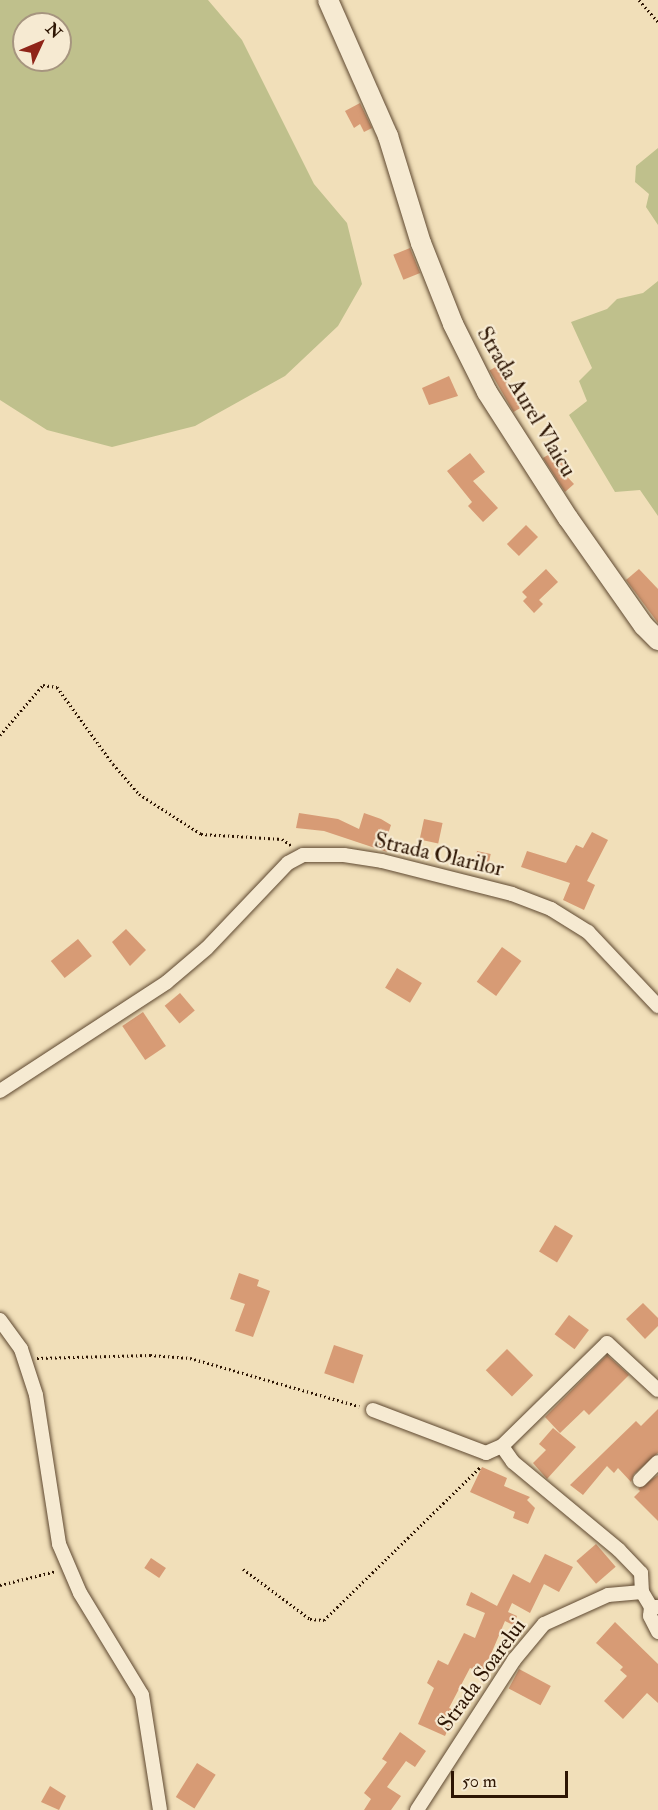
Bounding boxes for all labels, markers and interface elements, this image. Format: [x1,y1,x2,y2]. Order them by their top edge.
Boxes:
north arrow [12,12,72,72]
text: N [41,19,66,43]
street label: Strada Aurel Vlaicu [471,322,581,482]
street label: Strada Olarilor [372,827,506,883]
street label: Strada Soarelui [432,1613,532,1737]
scale bar [454,1759,571,1797]
text: 50 m [462,1770,497,1793]

